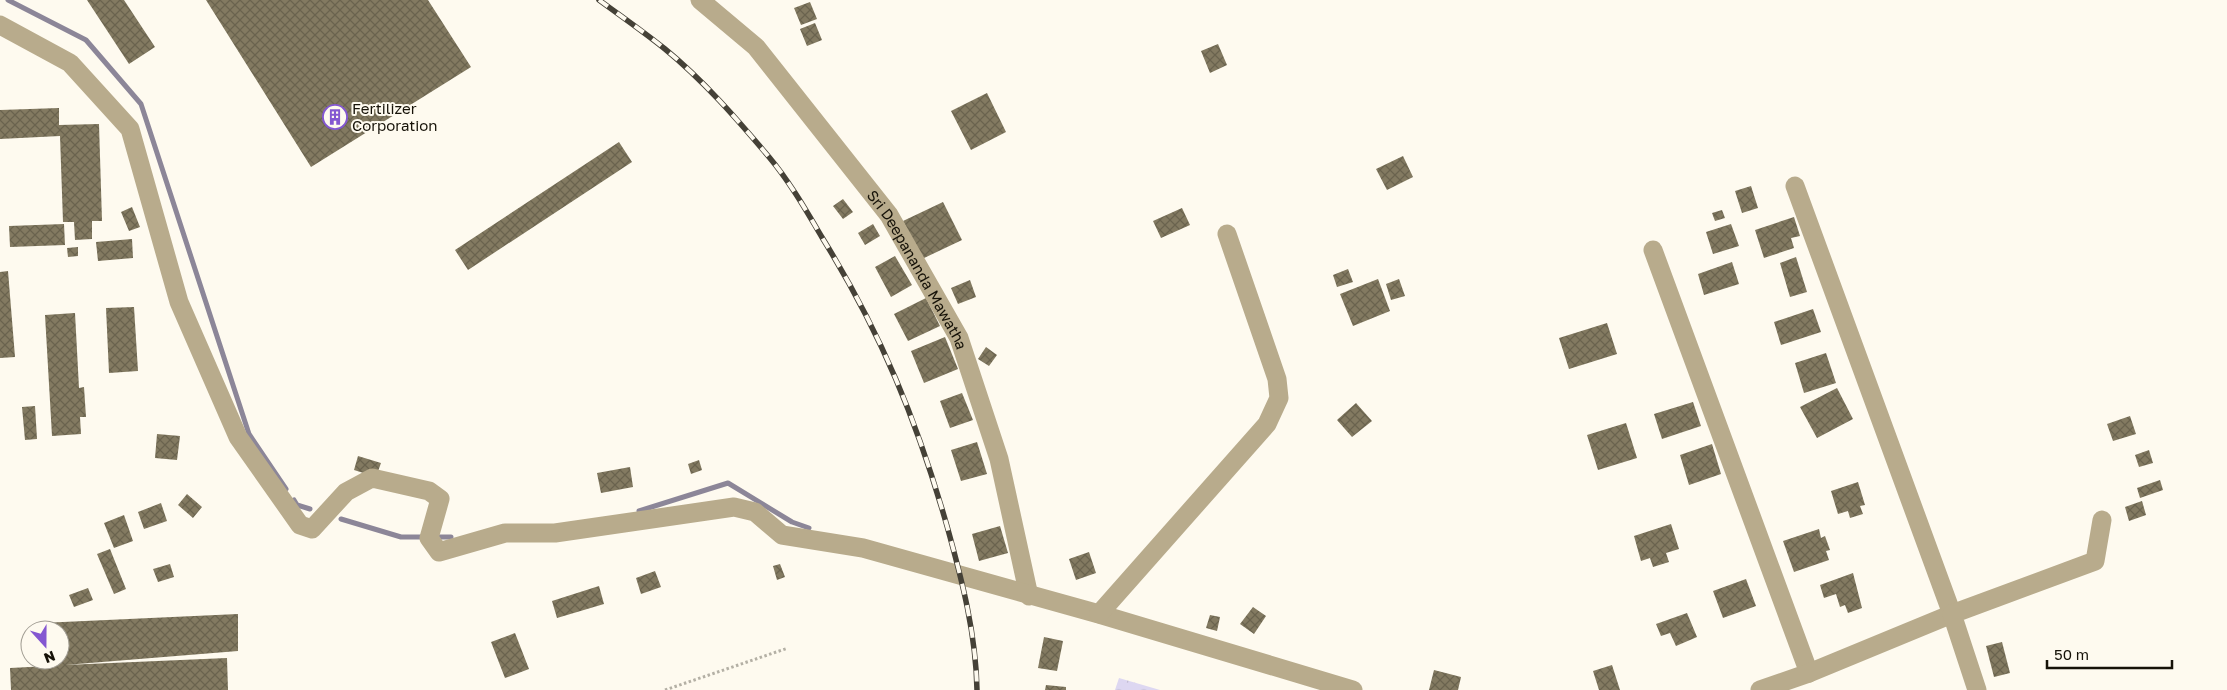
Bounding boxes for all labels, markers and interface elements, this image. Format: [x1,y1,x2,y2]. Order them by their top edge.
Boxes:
place label: Fertilizer Corporation [352,99,438,134]
building icon: Fertilizer Corporation [322,104,348,130]
street label: Sri Deepananda Mawatha [864,186,971,352]
north arrow [20,620,70,670]
scale bar [2047,638,2172,670]
text: 50 m [2054,645,2089,663]
text: N [42,648,58,667]

